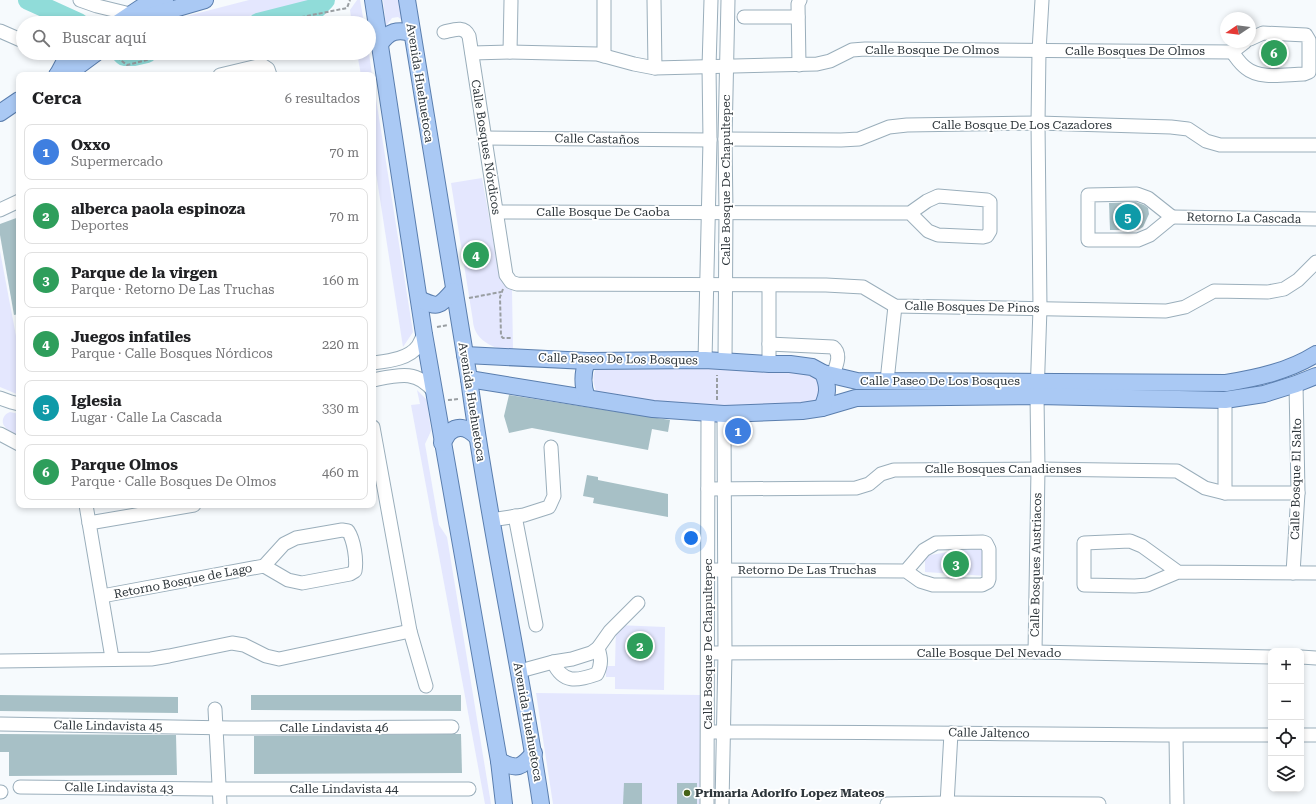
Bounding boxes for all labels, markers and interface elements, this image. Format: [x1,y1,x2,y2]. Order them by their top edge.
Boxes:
north arrow [1220,12,1256,48]
search box [16,16,376,60]
street label: Avenida Huehuetoca [404,22,436,144]
icon: search [30,27,52,49]
text: Buscar aquí [62,29,146,47]
pin: 6 [1261,38,1287,68]
street label: Calle Bosque De Olmos [865,43,999,57]
street label: Calle Bosques De Olmos [1065,44,1205,58]
street label: Calle Bosques Nórdicos [468,78,504,216]
text: Cerca [32,88,82,108]
text: 6 resultados [285,91,360,106]
street label: Calle Bosque De Chapultepec [719,94,733,266]
street label: Calle Bosque De Los Cazadores [932,118,1112,132]
street label: Calle Castaños [555,131,640,147]
text: Oxxo [71,136,111,154]
text: 1 [42,145,50,160]
text: 70 m [329,145,359,160]
text: Supermercado [71,154,163,169]
text: alberca paola espinoza [71,200,245,218]
pin: 5 [1115,202,1141,232]
street label: Calle Bosque De Caoba [536,205,670,219]
text: 2 [42,209,50,224]
text: 70 m [329,209,359,224]
street label: Retorno La Cascada [1187,210,1302,226]
text: Deportes [71,218,128,233]
pin: 4 [463,240,489,270]
text: Parque de la virgen [71,264,218,282]
text: 3 [42,273,50,288]
text: 160 m [322,273,359,288]
text: Parque · Retorno De Las Truchas [71,282,274,297]
street label: Calle Bosques De Pinos [904,299,1040,315]
text: Juegos infatiles [71,328,191,346]
text: 4 [42,337,50,352]
text: 220 m [322,337,359,352]
street label: Avenida Huehuetoca [456,341,488,463]
text: Parque · Calle Bosques Nórdicos [71,346,273,361]
street label: Calle Paseo De Los Bosques [538,351,698,367]
street label: Calle Paseo De Los Bosques [860,374,1020,388]
text: Iglesia [71,392,122,410]
text: 5 [42,401,50,416]
text: 330 m [322,401,359,416]
text: Lugar · Calle La Cascada [71,410,222,425]
pin: 1 [725,416,751,446]
street label: Calle Bosque El Salto [1288,418,1304,540]
text: Parque Olmos [71,456,178,474]
street label: Calle Bosques Canadienses [925,462,1082,476]
text: 6 [42,465,50,480]
text: 460 m [322,465,359,480]
text: Parque · Calle Bosques De Olmos [71,474,276,489]
street label: Calle Bosques Austriacos [1028,492,1044,637]
your location [681,528,701,548]
pin: 3 [943,549,969,579]
street label: Calle Bosque De Chapultepec [701,558,715,730]
street label: Retorno Bosque de Lago [113,561,253,601]
street label: Retorno De Las Truchas [738,563,876,577]
pin: 2 [627,631,653,661]
street label: Calle Bosque Del Nevado [917,646,1061,660]
map controls [1268,648,1304,792]
button: + [1268,648,1304,684]
street label: Avenida Huehuetoca [511,661,545,783]
button: − [1268,684,1304,720]
street label: Calle Lindavista 45 [53,718,163,734]
button: locate [1268,720,1304,756]
street label: Calle Lindavista 46 [280,721,389,735]
street label: Calle Jaltenco [948,725,1030,741]
button: layers [1268,756,1304,792]
street label: Calle Lindavista 43 [64,780,174,796]
street label: Calle Lindavista 44 [290,782,399,796]
place label: Primaria Adorlfo Lopez Mateos [695,786,885,800]
marker: Primaria Adorlfo Lopez Mateos [682,788,692,798]

